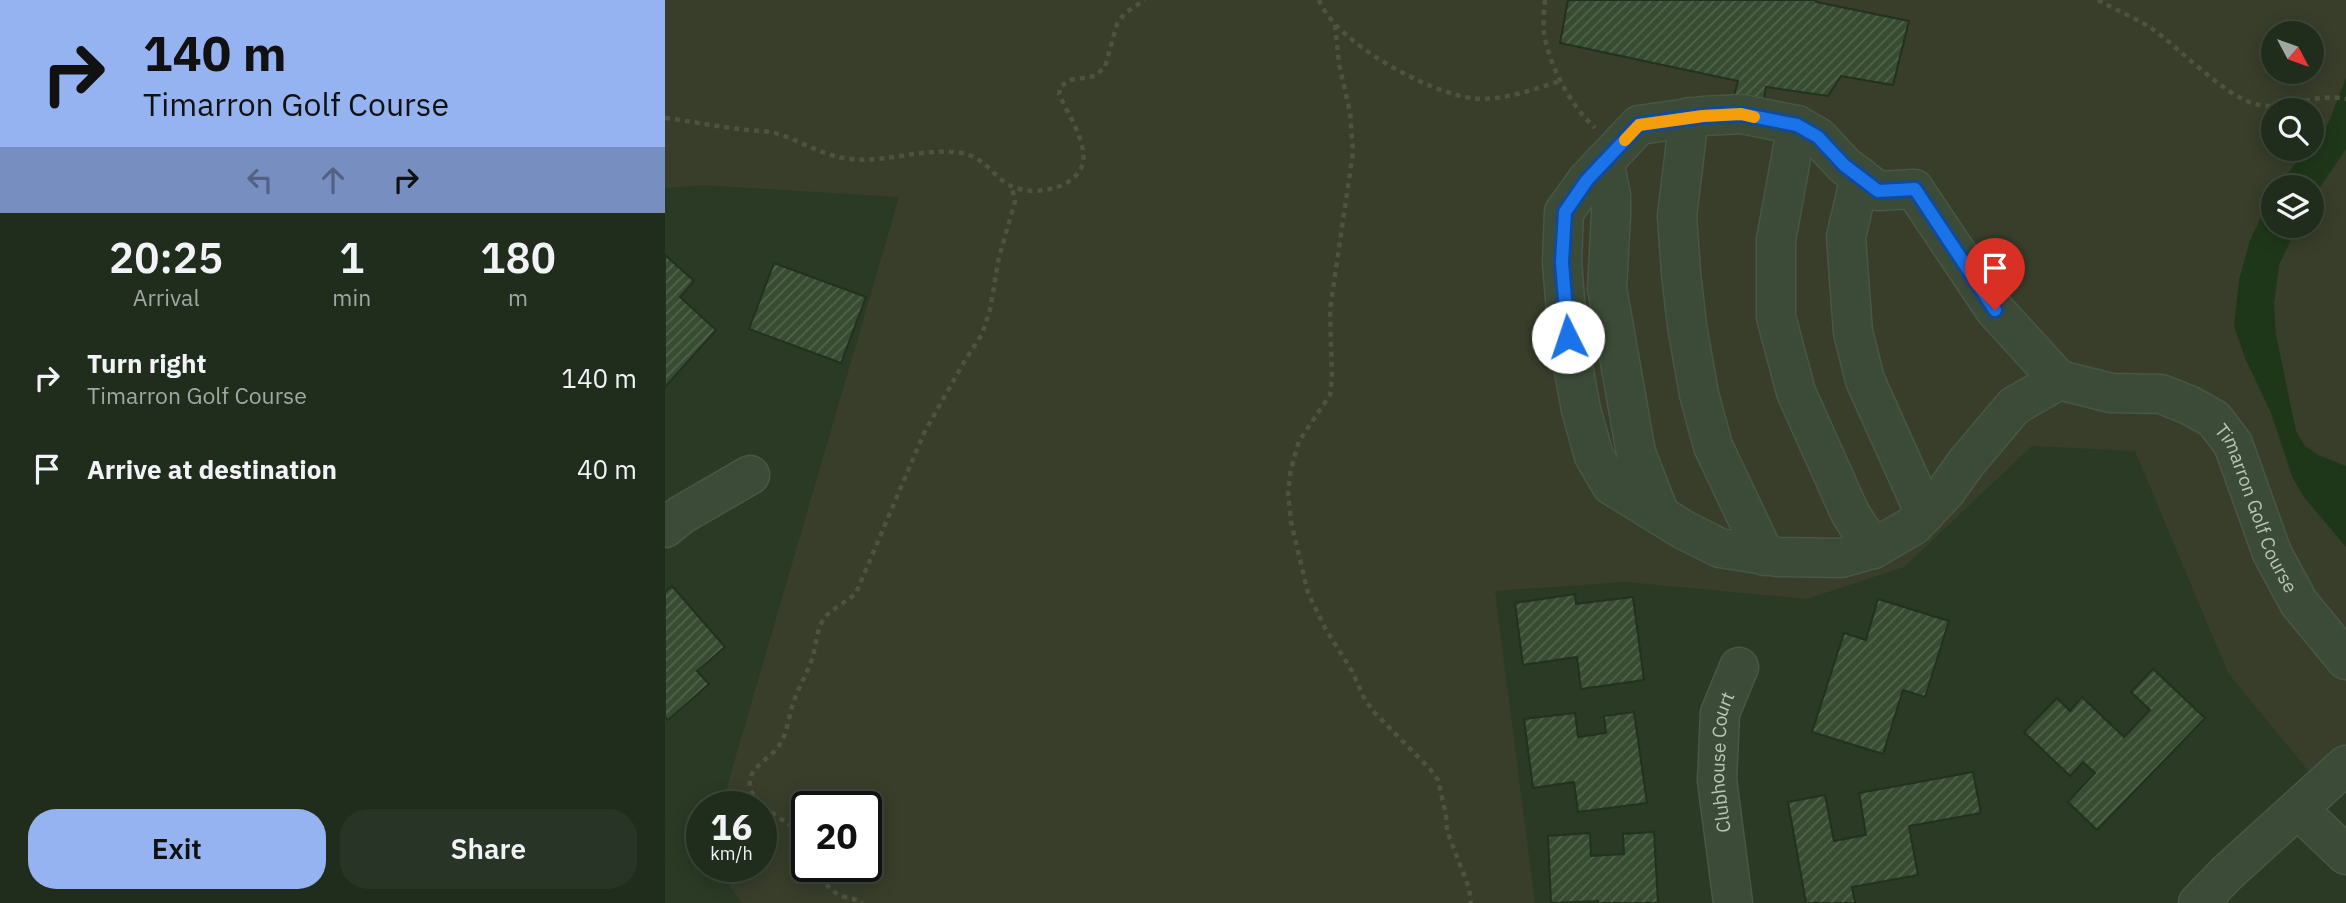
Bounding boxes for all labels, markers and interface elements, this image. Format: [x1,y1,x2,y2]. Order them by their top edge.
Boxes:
text: 140 m [143,21,287,84]
north arrow [2261,21,2324,84]
map controls [2261,21,2324,238]
icon: right [28,28,119,119]
text: Timarron Golf Course [143,83,449,125]
button: search [2261,98,2324,161]
icon: left [241,161,279,199]
icon: ahead [314,161,352,199]
icon: right [387,161,425,199]
button: layers [2261,175,2324,238]
text: 20:25 [109,230,223,285]
text: 1 [339,230,364,285]
text: 180 [480,230,556,285]
pin [1965,238,2025,310]
icon: arrive [1976,249,2014,287]
text: Arrival [133,282,200,312]
text: min [332,282,371,312]
text: m [508,282,528,312]
position arrow [1531,300,1605,374]
text: Turn right [87,346,206,380]
icon: right [28,359,66,397]
text: 140 m [561,361,637,395]
text: Timarron Golf Course [87,380,307,410]
street label: Timarron Golf Course [2210,419,2303,597]
icon: arrive [28,450,66,488]
text: Arrive at destination [87,452,337,486]
text: 40 m [577,452,637,486]
street label: Clubhouse Court [1705,688,1739,834]
speed limit sign: 20 [791,791,882,882]
text: 16 [710,804,753,850]
button: Exit [28,809,326,889]
button: Share [340,809,637,889]
text: km/h [710,842,753,865]

